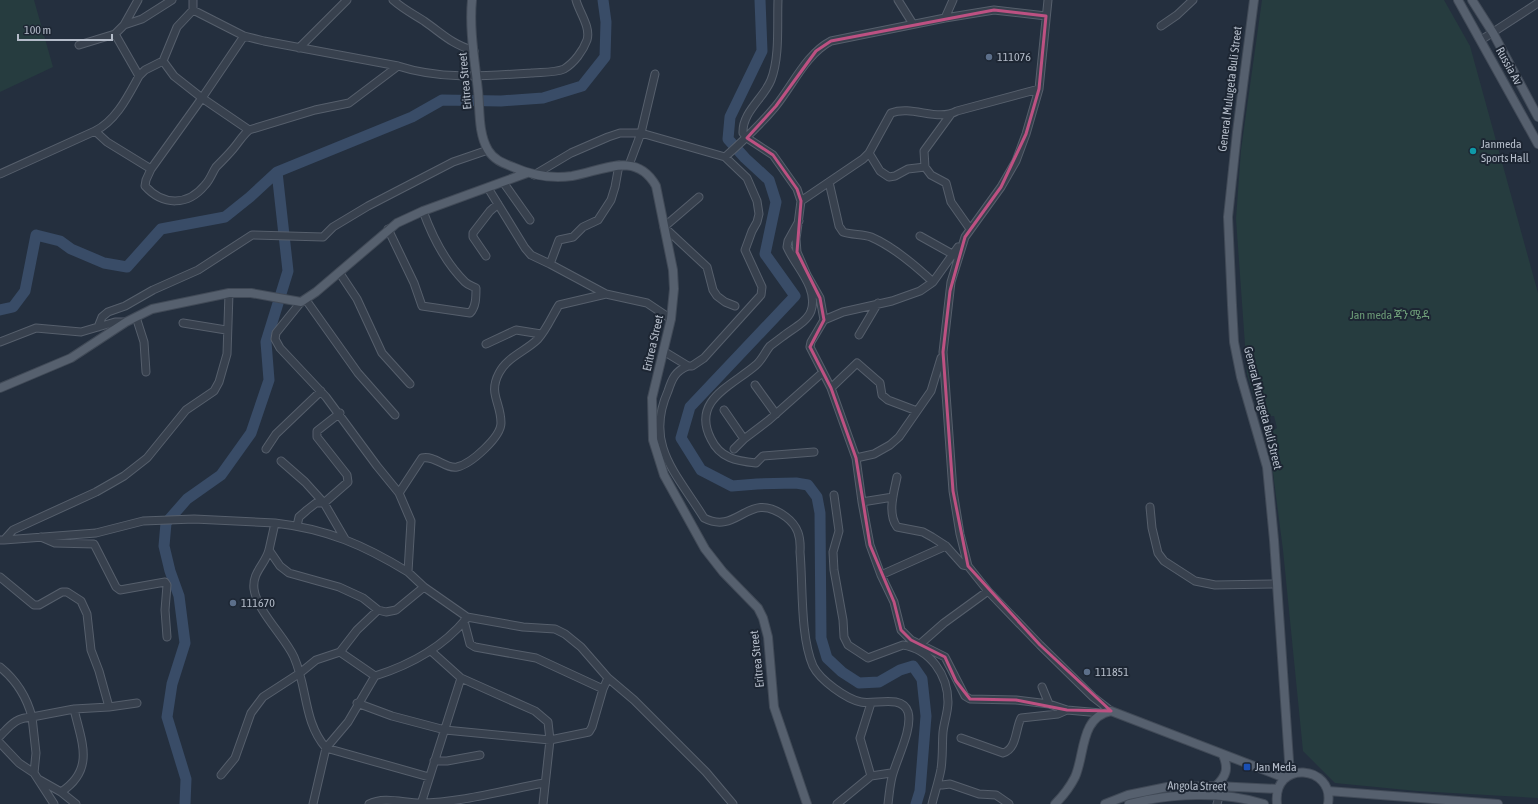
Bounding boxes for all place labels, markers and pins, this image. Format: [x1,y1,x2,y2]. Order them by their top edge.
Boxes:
place label: 111076 [997,50,1031,64]
marker: 111076 [984,52,994,62]
place label: Janmeda Sports Hall [1481,137,1530,165]
marker: Janmeda Sports Hall [1468,146,1478,156]
place label: 111670 [241,596,275,610]
marker: 111670 [228,598,238,608]
place label: 111851 [1095,665,1129,679]
marker: 111851 [1082,667,1092,677]
place label: Jan Meda [1255,760,1297,774]
marker: Jan Meda [1242,762,1252,772]

